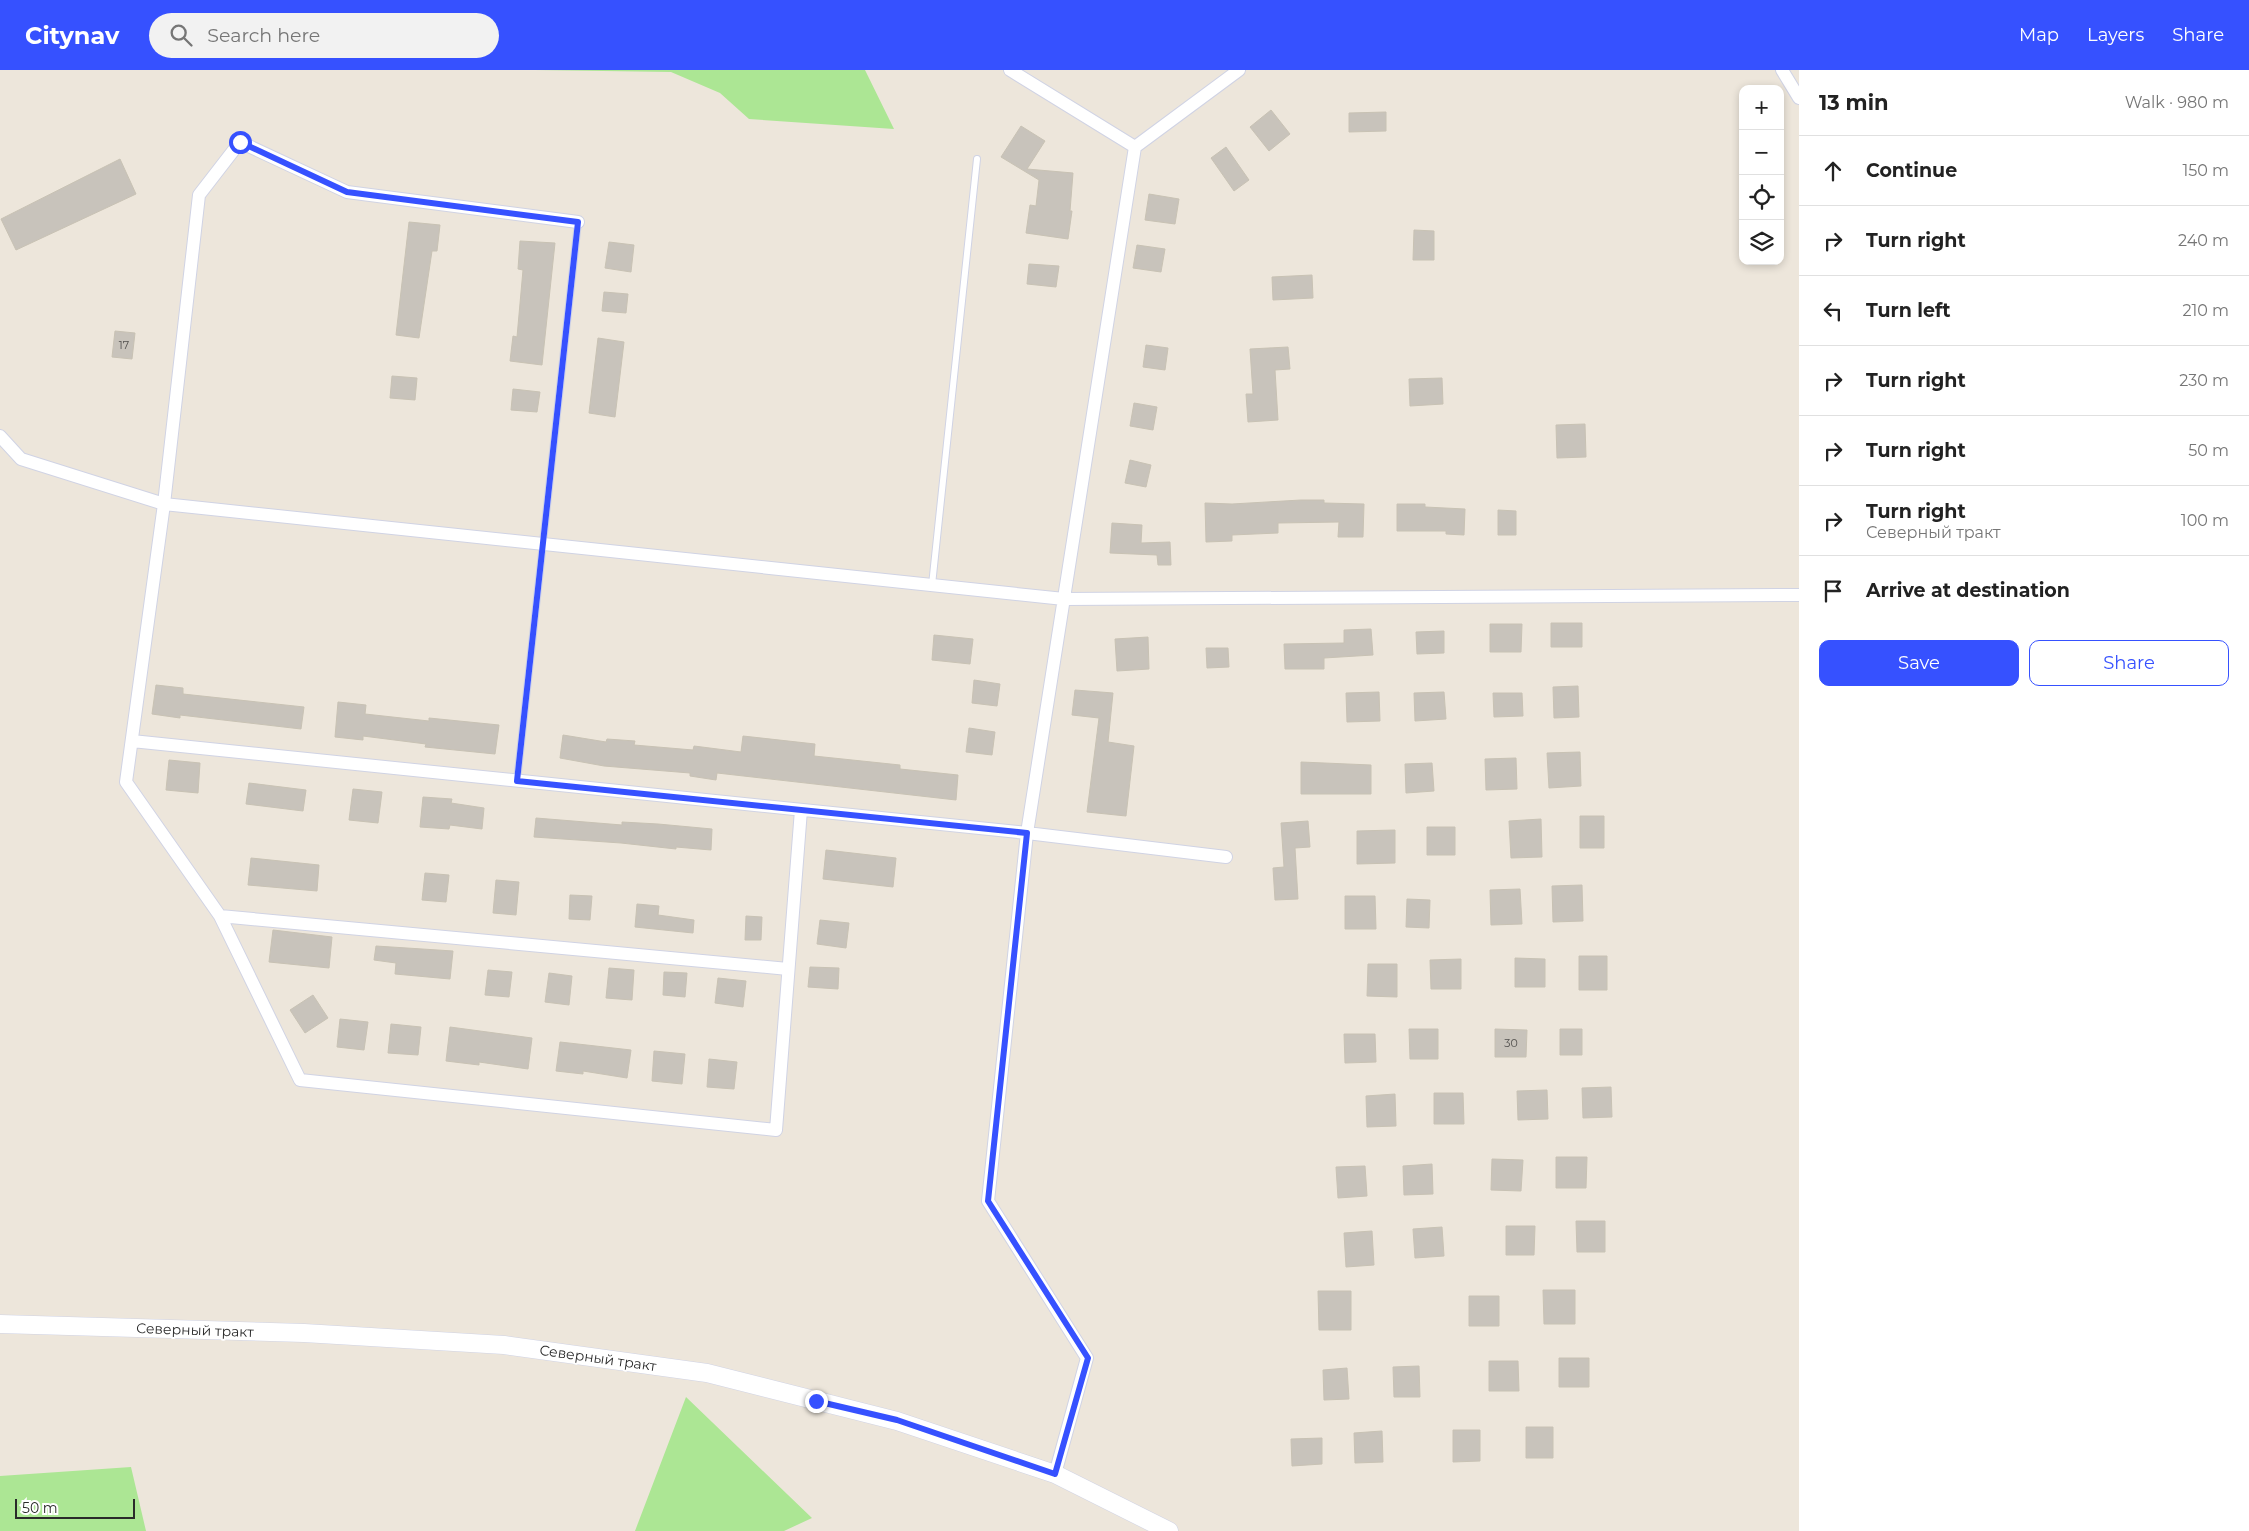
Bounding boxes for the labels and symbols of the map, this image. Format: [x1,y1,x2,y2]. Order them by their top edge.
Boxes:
route start [229,131,252,154]
house number: 17 [119,338,129,352]
house number: 30 [1504,1036,1518,1050]
street label: Северный тракт [136,1319,255,1341]
street label: Северный тракт [538,1341,658,1375]
route end [805,1390,828,1413]
scale bar [15,1496,135,1519]

